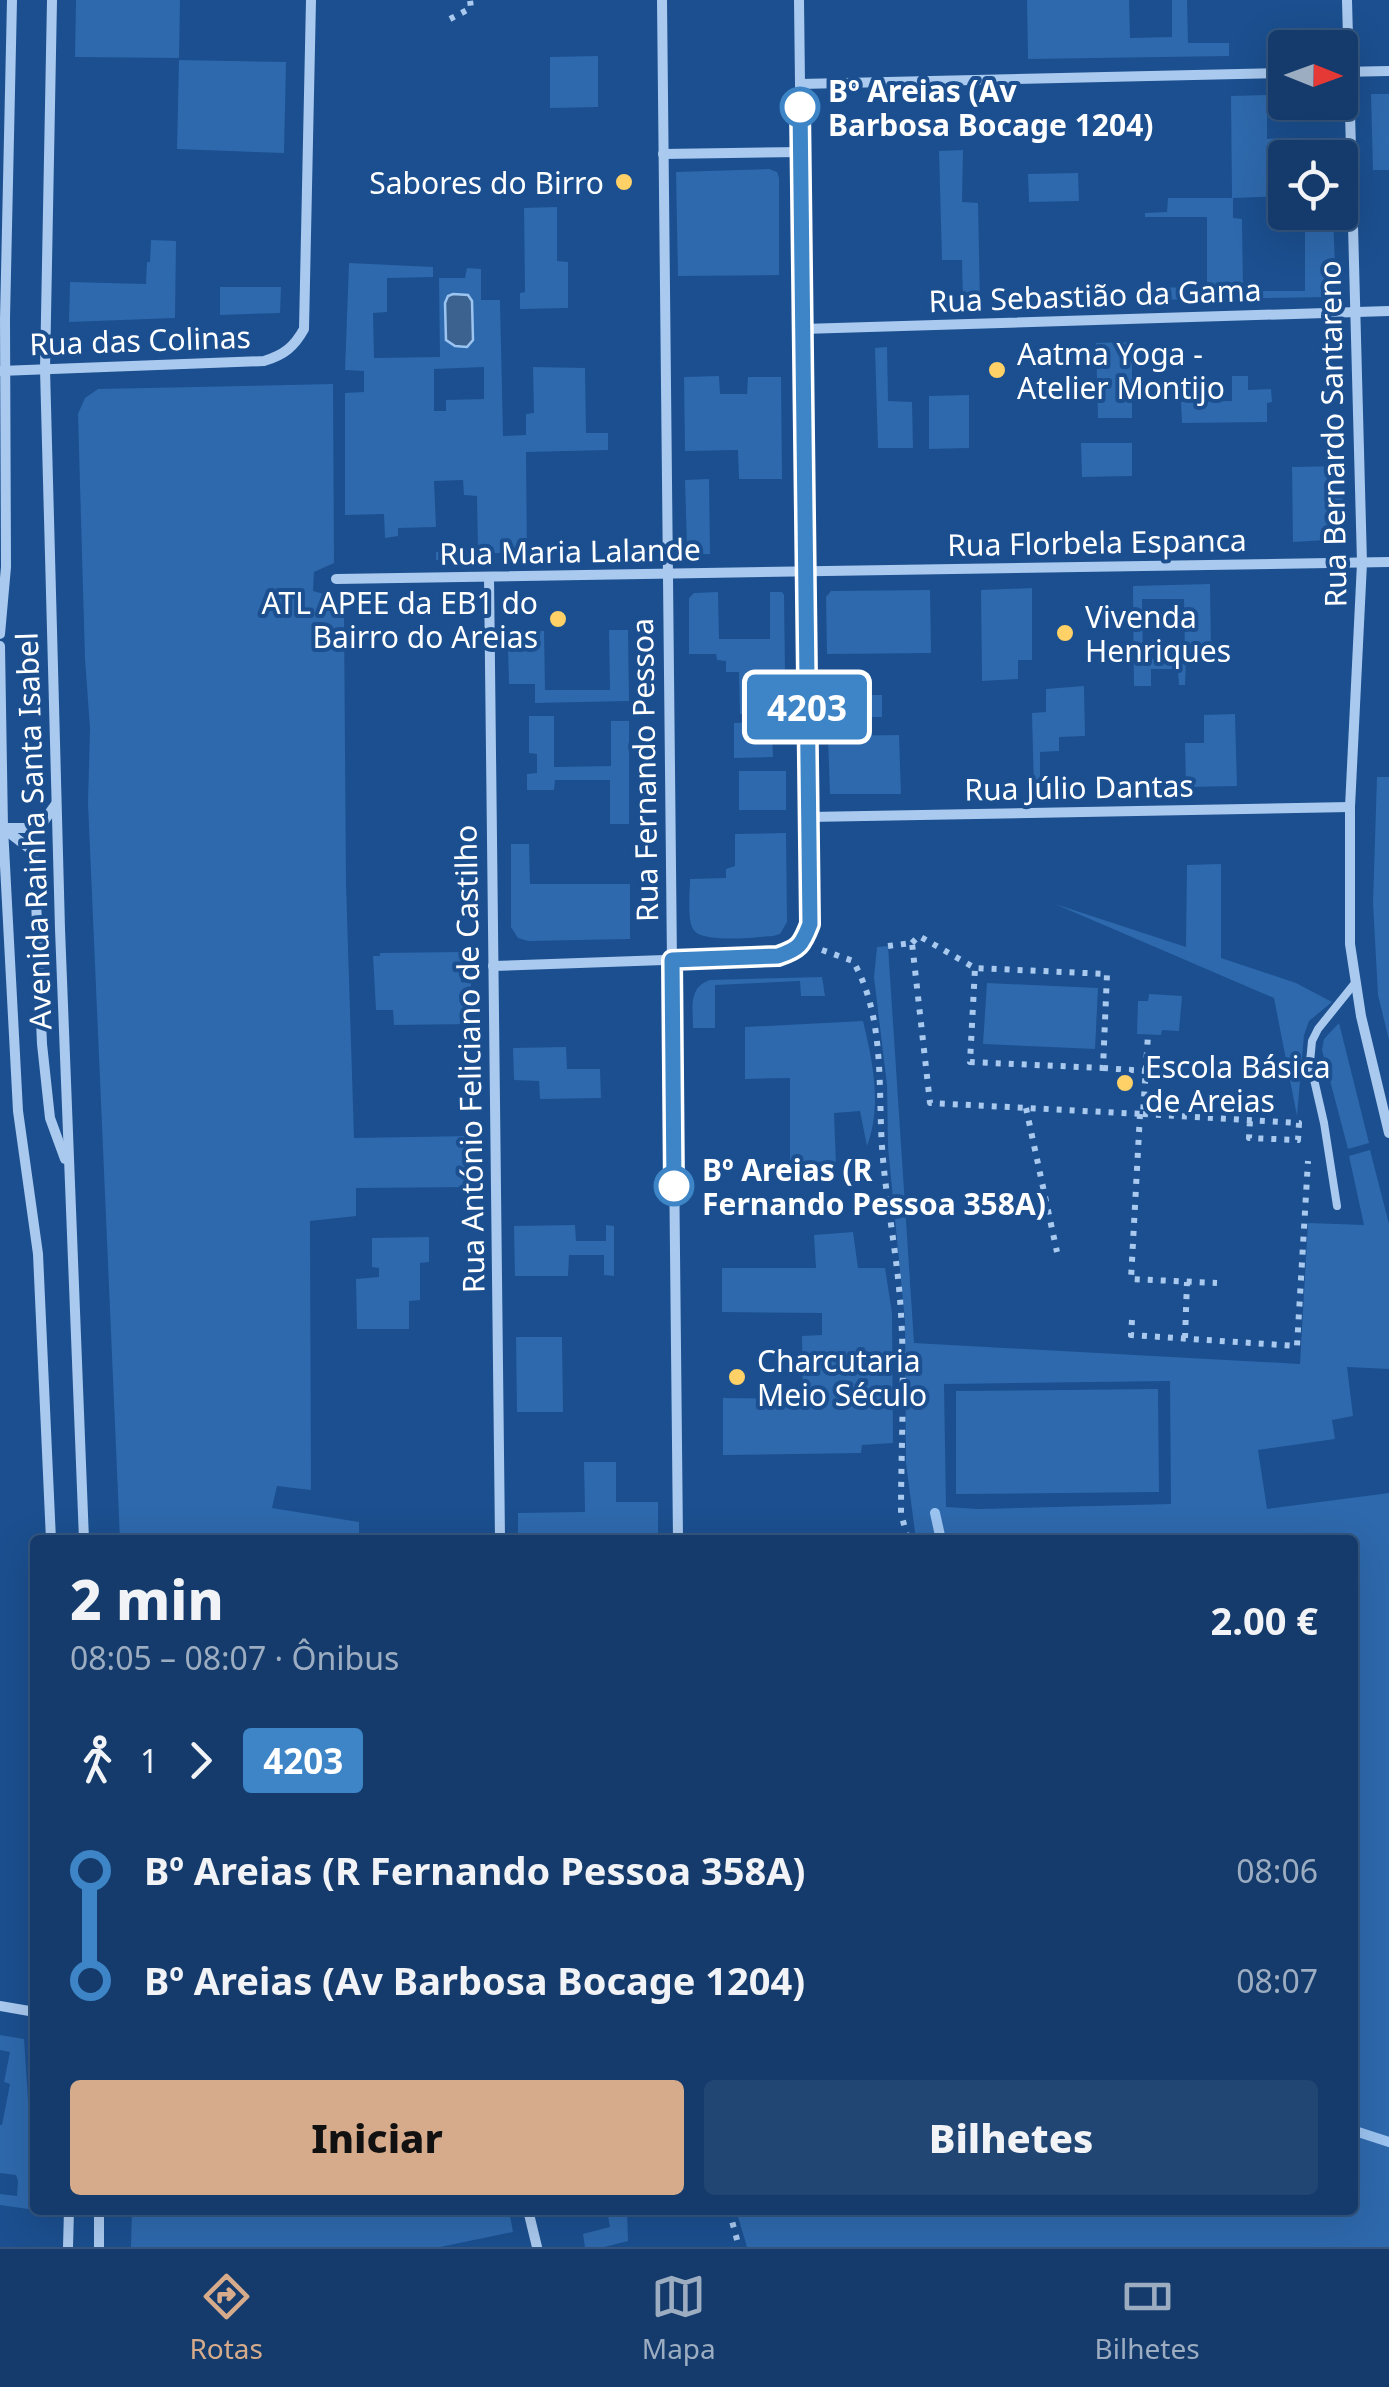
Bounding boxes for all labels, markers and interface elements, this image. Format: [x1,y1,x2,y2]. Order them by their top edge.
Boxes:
north arrow [1268,30,1358,120]
map controls [1268,30,1358,230]
place label: Bº Areias (Av Barbosa Bocage 1204) [828,70,1154,145]
marker: Bº Areias (Av Barbosa Bocage 1204) [781,88,819,126]
button: locate [1268,140,1358,230]
place label: Sabores do Birro [369,162,604,203]
marker: Sabores do Birro [613,171,635,193]
street label: Rua Bernardo Santareno [1308,260,1356,608]
street label: Rua Sebastião da Gama [928,269,1262,321]
street label: Rua das Colinas [29,316,251,364]
place label: Aatma Yoga - Atelier Montijo [1017,333,1225,408]
marker: Aatma Yoga - Atelier Montijo [986,359,1008,381]
street label: Rua Florbela Espanca [947,519,1247,565]
street label: Rua Maria Lalande [439,528,701,574]
place label: ATL APEE da EB1 do Bairro do Areias [261,582,538,657]
place label: Vivenda Henriques [1085,596,1231,671]
marker: ATL APEE da EB1 do Bairro do Areias [547,608,569,630]
street label: Rua Fernando Pessoa [621,618,667,922]
marker: Vivenda Henriques [1054,622,1076,644]
street label: Avenida Rainha Santa Isabel [6,632,60,1030]
line badge: 4203 [737,674,877,740]
text: 4203 [767,684,847,731]
street label: Rua Júlio Dantas [964,765,1194,809]
street label: Rua António Feliciano de Castilho [444,824,494,1294]
place label: Escola Básica de Areias [1145,1046,1331,1121]
marker: Escola Básica de Areias [1114,1072,1136,1094]
place label: Bº Areias (R Fernando Pessoa 358A) [702,1149,1046,1224]
marker: Bº Areias (R Fernando Pessoa 358A) [655,1167,693,1205]
place label: Charcutaria Meio Século [757,1340,927,1415]
marker: Charcutaria Meio Século [726,1366,748,1388]
text: 2 min [70,1561,224,1636]
text: 2.00 € [1210,1594,1318,1646]
text: 08:05 – 08:07 · Ônibus [70,1636,399,1679]
icon: walk [70,1733,125,1788]
icon: forward [173,1733,228,1788]
text: 4203 [263,1737,343,1784]
text: 1 [140,1739,158,1782]
text: Bº Areias (R Fernando Pessoa 358A) [144,1844,805,1896]
text: 08:06 [1236,1849,1318,1892]
text: Bº Areias (Av Barbosa Bocage 1204) [144,1954,805,2006]
text: 08:07 [1236,1959,1318,2002]
button: Iniciar [70,2080,684,2195]
button: Bilhetes [704,2080,1318,2195]
tab: Rotas [189,2269,263,2367]
tab: Mapa [642,2269,716,2367]
tab: Bilhetes [1095,2269,1200,2367]

